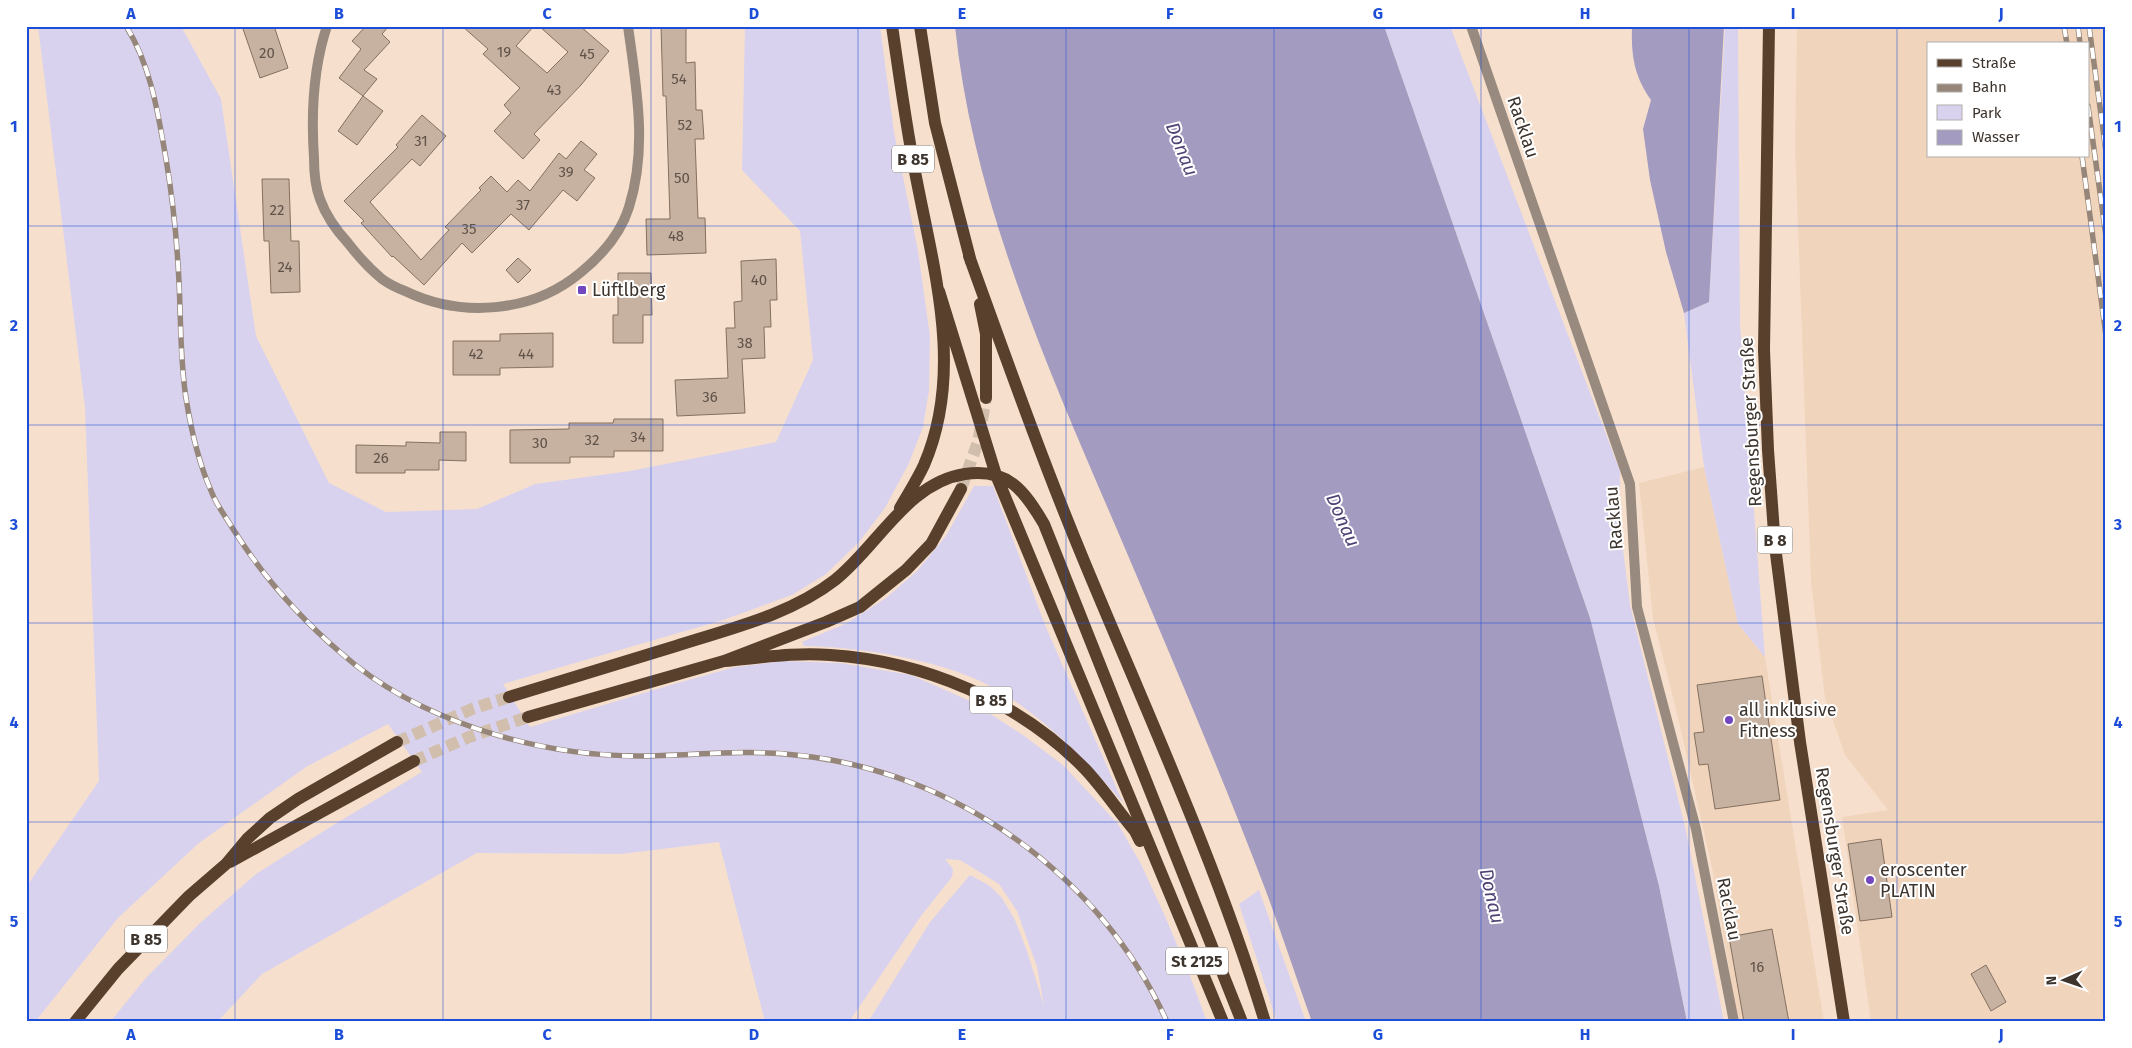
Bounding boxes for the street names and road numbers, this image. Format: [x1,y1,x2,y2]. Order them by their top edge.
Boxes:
street label: Racklau [1502,93,1544,161]
road number: B 85 [892,146,934,172]
street label: Regensburger Straße [1736,337,1766,507]
street label: Racklau [1600,485,1628,551]
road number: B 8 [1758,526,1792,554]
road number: B 85 [970,686,1012,714]
street label: Regensburger Straße [1811,766,1859,936]
street label: Racklau [1712,876,1746,942]
road number: B 85 [125,926,167,952]
road number: St 2125 [1166,948,1228,974]

